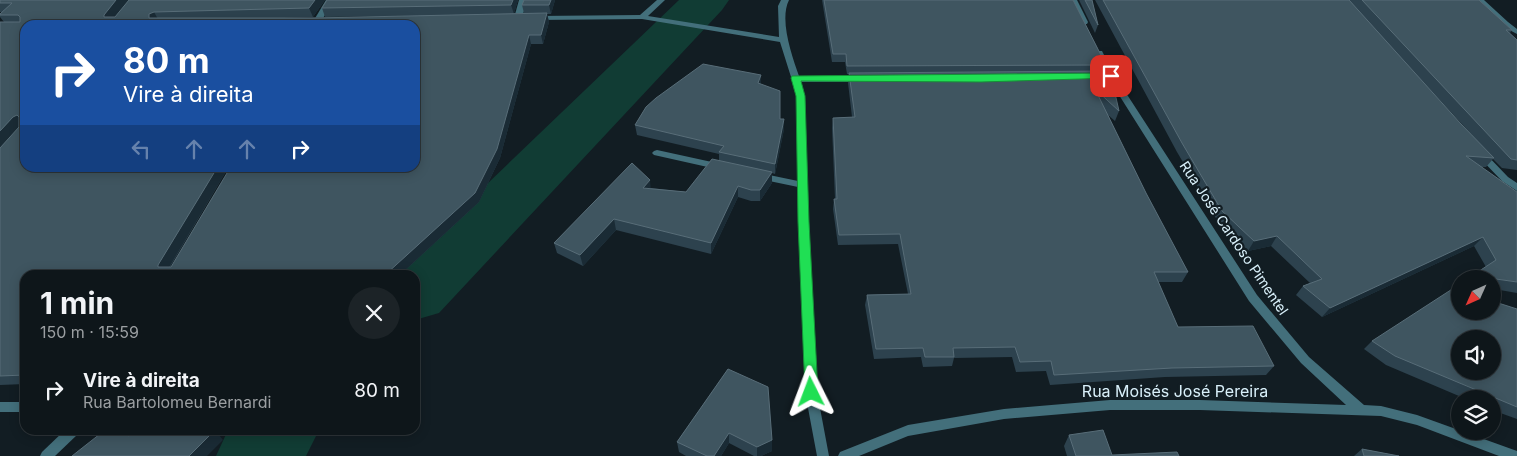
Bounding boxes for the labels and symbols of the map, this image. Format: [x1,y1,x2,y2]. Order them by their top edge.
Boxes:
pin [1090,55,1132,97]
street label: Rua José Cardoso Pimentel [1177,158,1292,318]
north arrow [1451,270,1501,320]
position arrow [784,365,836,417]
street label: Rua Moisés José Pereira [1082,381,1268,401]

